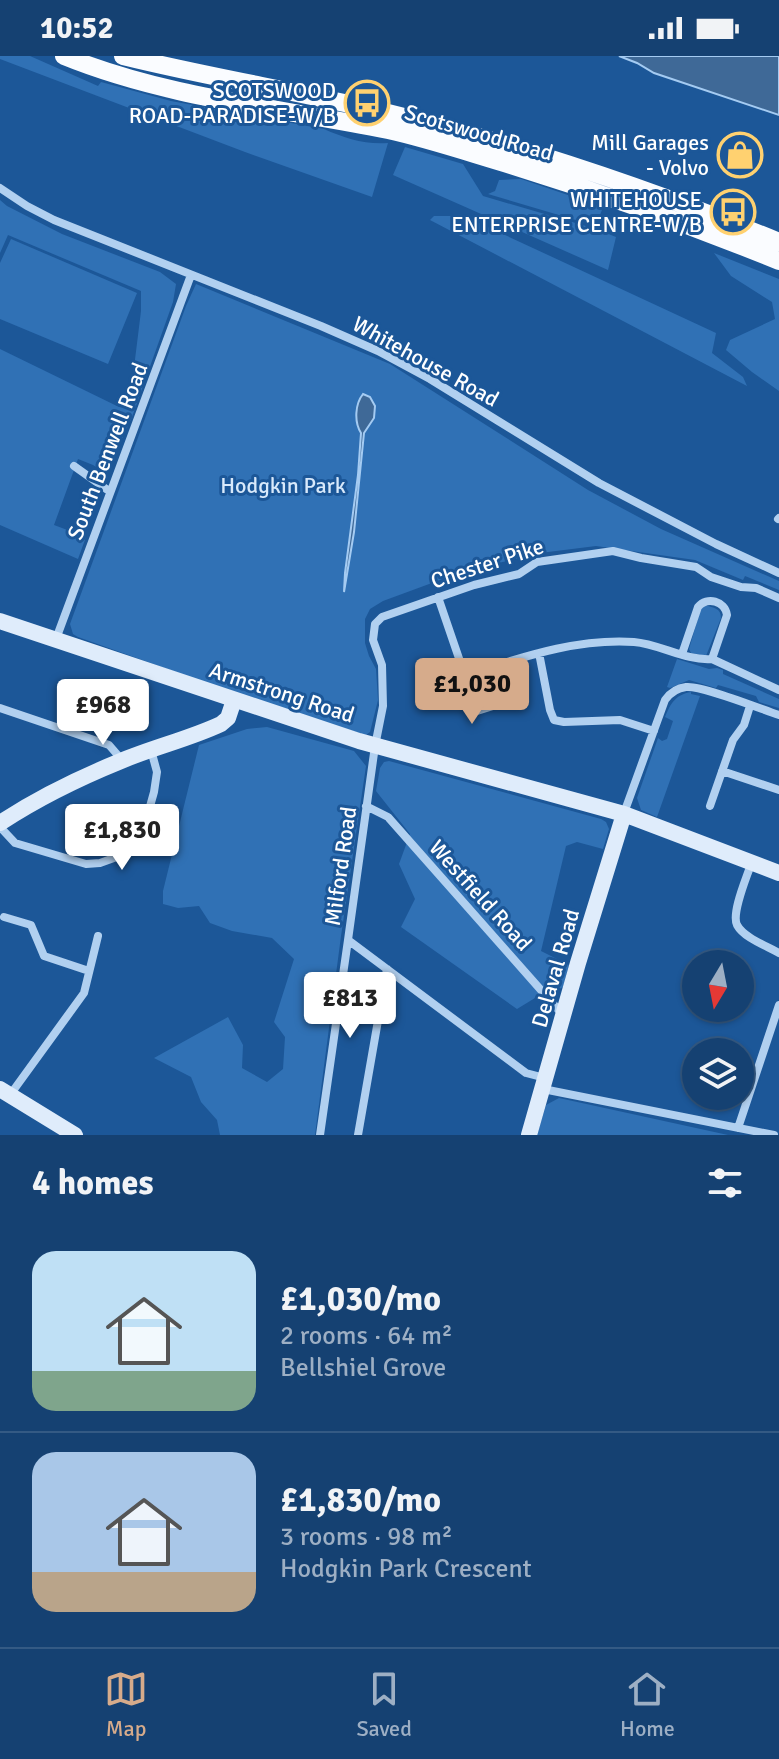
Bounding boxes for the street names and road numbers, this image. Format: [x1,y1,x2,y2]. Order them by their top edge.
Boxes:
street label: Scotswood Road [402,98,556,167]
street label: Whitehouse Road [348,310,504,413]
street label: South Benwell Road [61,359,154,544]
street label: Chester Pike [427,532,547,594]
street label: Armstrong Road [206,656,358,729]
street label: Milford Road [319,805,362,927]
street label: Westfield Road [424,834,538,956]
street label: Delaval Road [526,906,585,1031]

